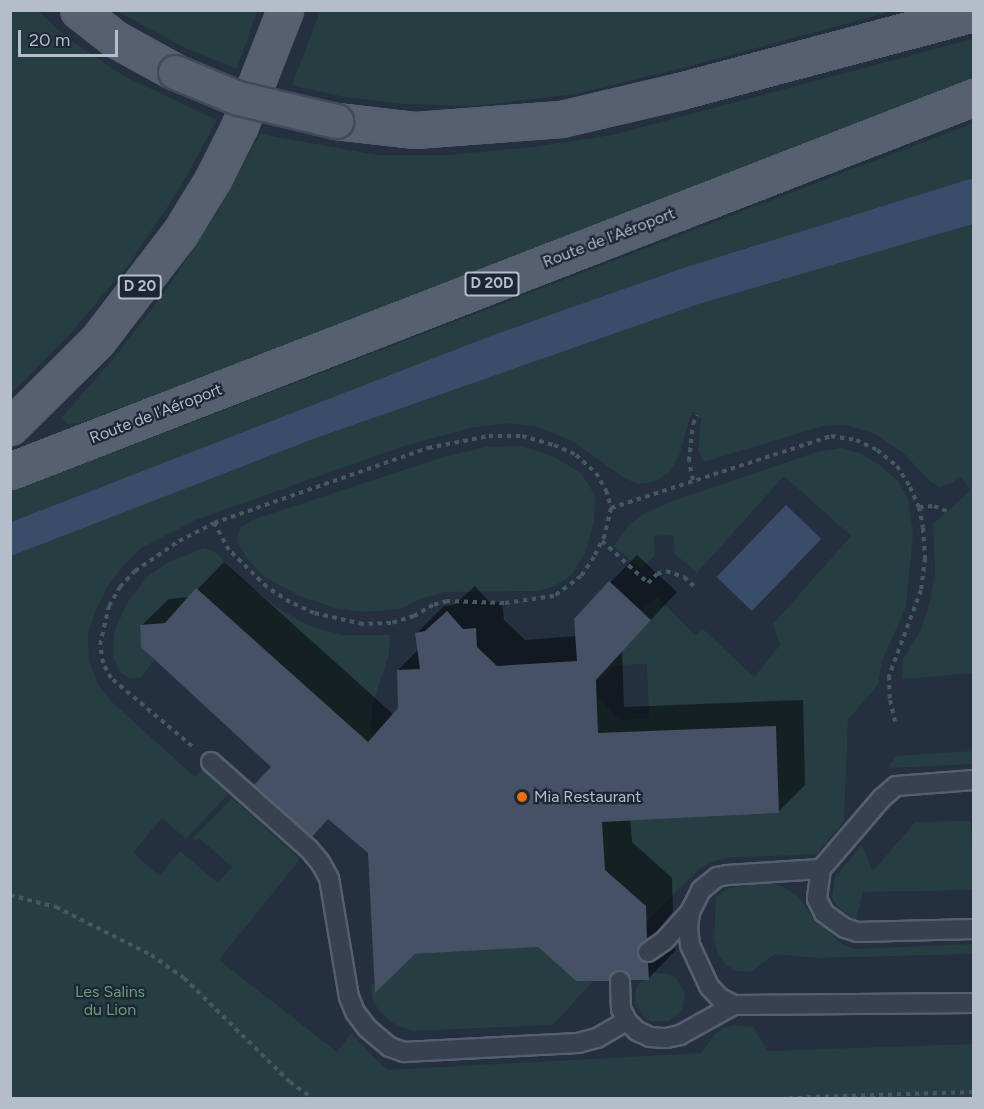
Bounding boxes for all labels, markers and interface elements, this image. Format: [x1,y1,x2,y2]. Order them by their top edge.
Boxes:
scale bar [21,18,122,56]
text: 20 m [29,29,70,51]
street label: Route de l'Aéroport [540,204,678,272]
road number: D 20D [464,272,520,296]
road number: D 20 [118,275,162,299]
street label: Route de l'Aéroport [87,380,225,448]
place label: Mia Restaurant [534,787,641,807]
marker: Mia Restaurant [515,790,529,804]
park label: Les Salins du Lion [75,982,145,1020]

